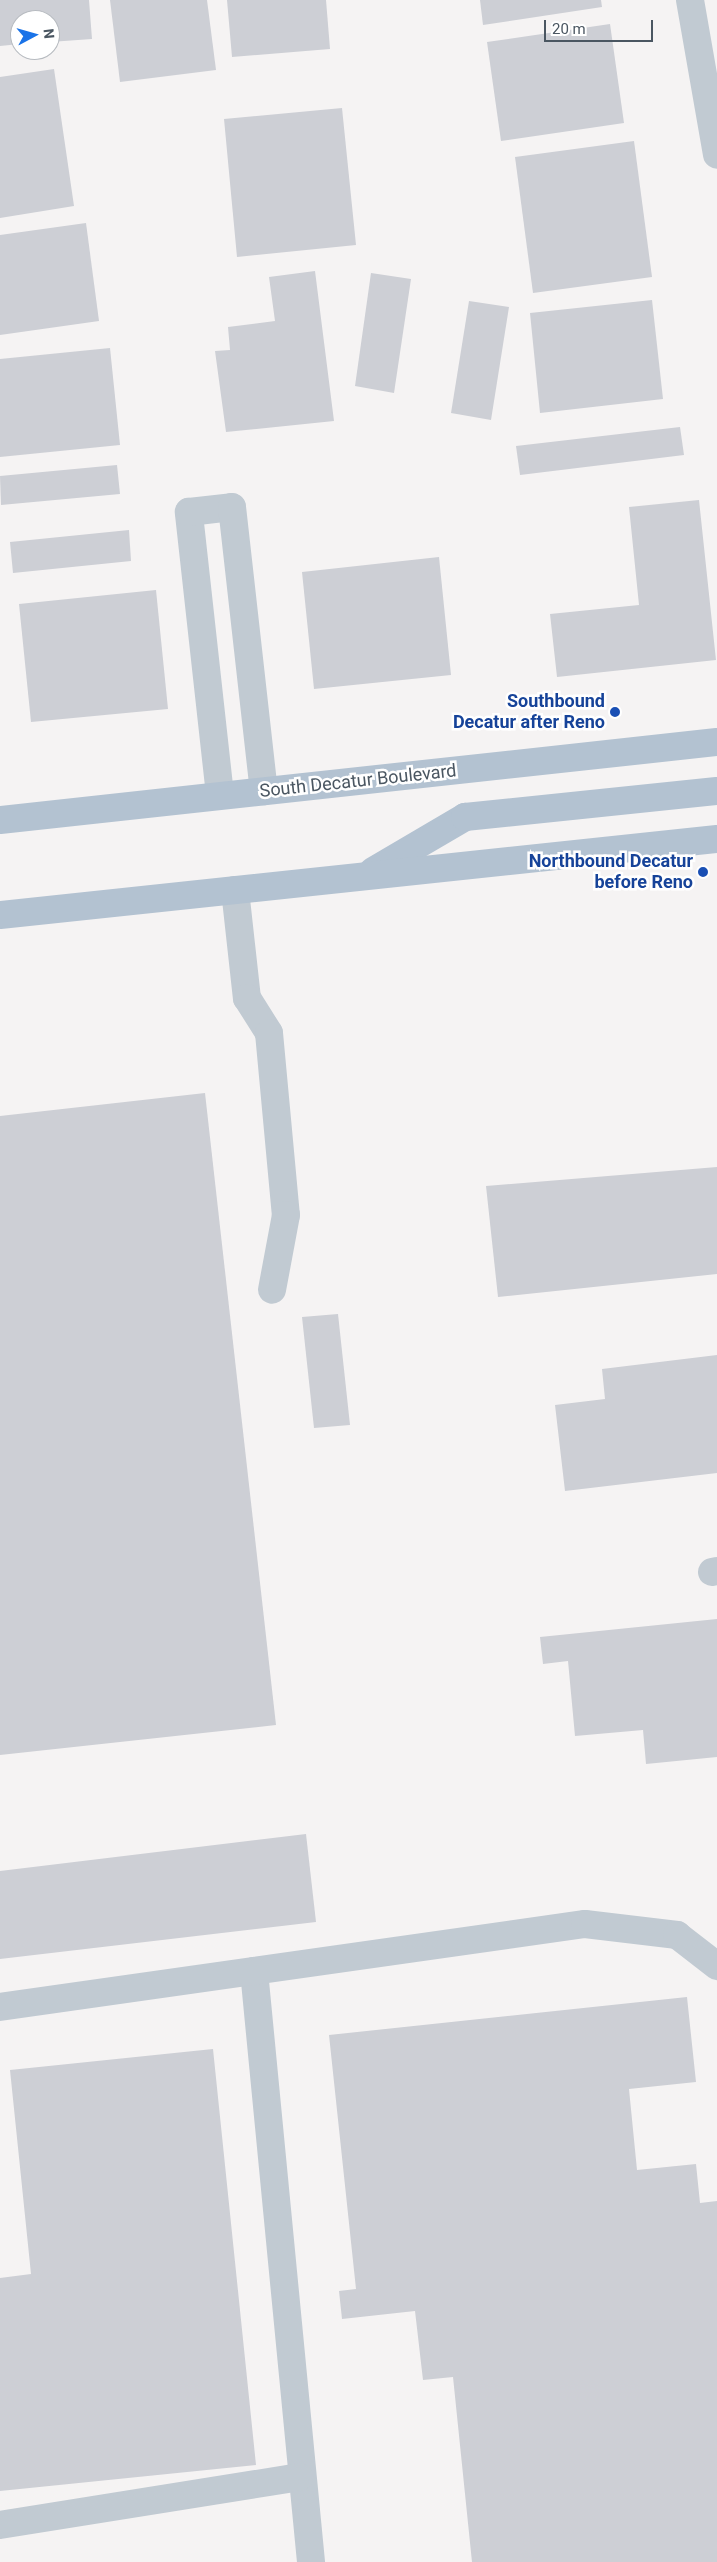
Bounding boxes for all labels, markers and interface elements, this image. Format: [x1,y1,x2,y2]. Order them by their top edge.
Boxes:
north arrow [10,10,60,60]
scale bar [547,10,656,42]
text: 20 m [552,20,586,38]
text: N [40,28,57,39]
place label: Southbound Decatur after Reno [453,691,605,734]
marker: Southbound Decatur after Reno [609,706,621,718]
street label: South Decatur Boulevard [259,760,457,802]
place label: Northbound Decatur before Reno [529,851,693,894]
marker: Northbound Decatur before Reno [697,866,709,878]

